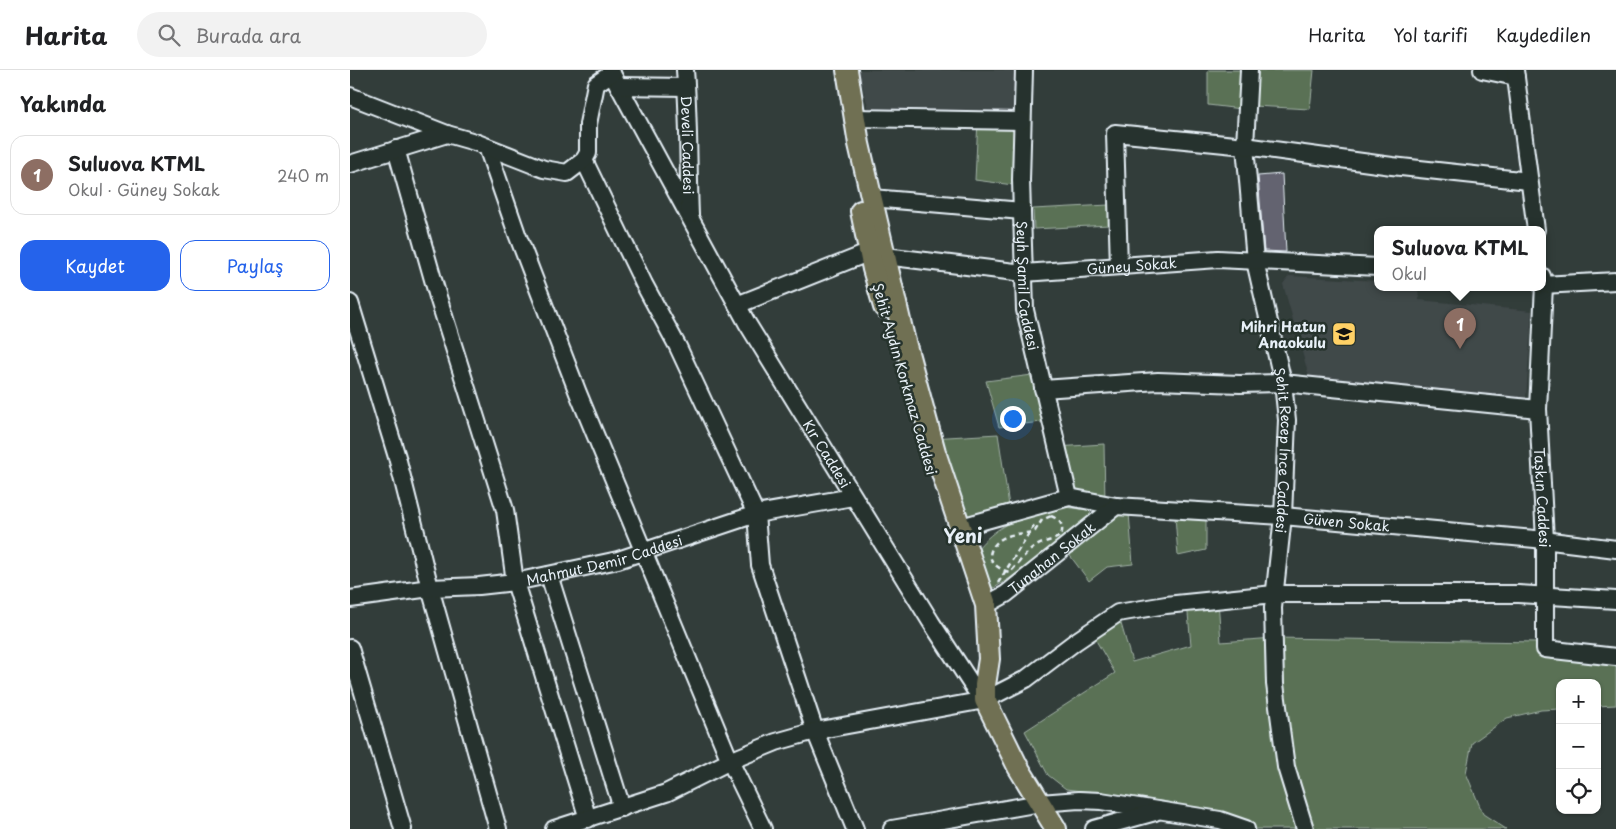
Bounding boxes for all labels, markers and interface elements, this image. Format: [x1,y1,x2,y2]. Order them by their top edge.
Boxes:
search box [137,12,487,57]
text: Harita [25,17,107,53]
icon: search [155,21,183,49]
text: Burada ara [195,21,301,49]
text: Harita [1308,21,1365,48]
text: Yol tarifi [1393,21,1468,48]
text: Kaydedilen [1496,21,1591,48]
text: Yakında [20,87,106,119]
street label: Develi Caddesi [676,95,700,195]
text: Suluova KTML [68,149,205,177]
text: 1 [33,163,41,187]
text: 240 m [277,163,329,187]
text: Okul · Güney Sokak [68,177,220,201]
street label: Şeyh Şamil Caddesi [1012,221,1045,352]
popup [1374,226,1546,291]
text: Suluova KTML [1391,233,1529,261]
button: Kaydet [20,240,170,291]
button: Paylaş [180,240,330,291]
street label: Güney Sokak [1086,252,1177,279]
text: Okul [1391,261,1427,285]
street label: Şehit Aydın Korkmaz Caddesi [868,281,942,477]
pin: 1 [1444,308,1476,349]
place label: Mihri Hatun Anaokulu [1241,316,1326,353]
school or university icon: Mihri Hatun Anaokulu [1331,321,1357,347]
street label: Şehit Recep İnce Caddesi [1269,365,1298,534]
your location [1000,406,1026,432]
street label: Kır Caddesi [798,415,856,492]
street label: Taşkın Caddesi [1530,447,1556,547]
street label: Güven Sokak [1302,507,1391,536]
street label: Tunahan Sokak [1003,516,1100,599]
district label: Yeni [944,521,983,549]
street label: Mahmut Demir Caddesi [524,529,685,590]
map controls [1556,679,1601,814]
button: + [1556,679,1601,724]
button: − [1556,724,1601,769]
button: locate [1556,769,1601,814]

